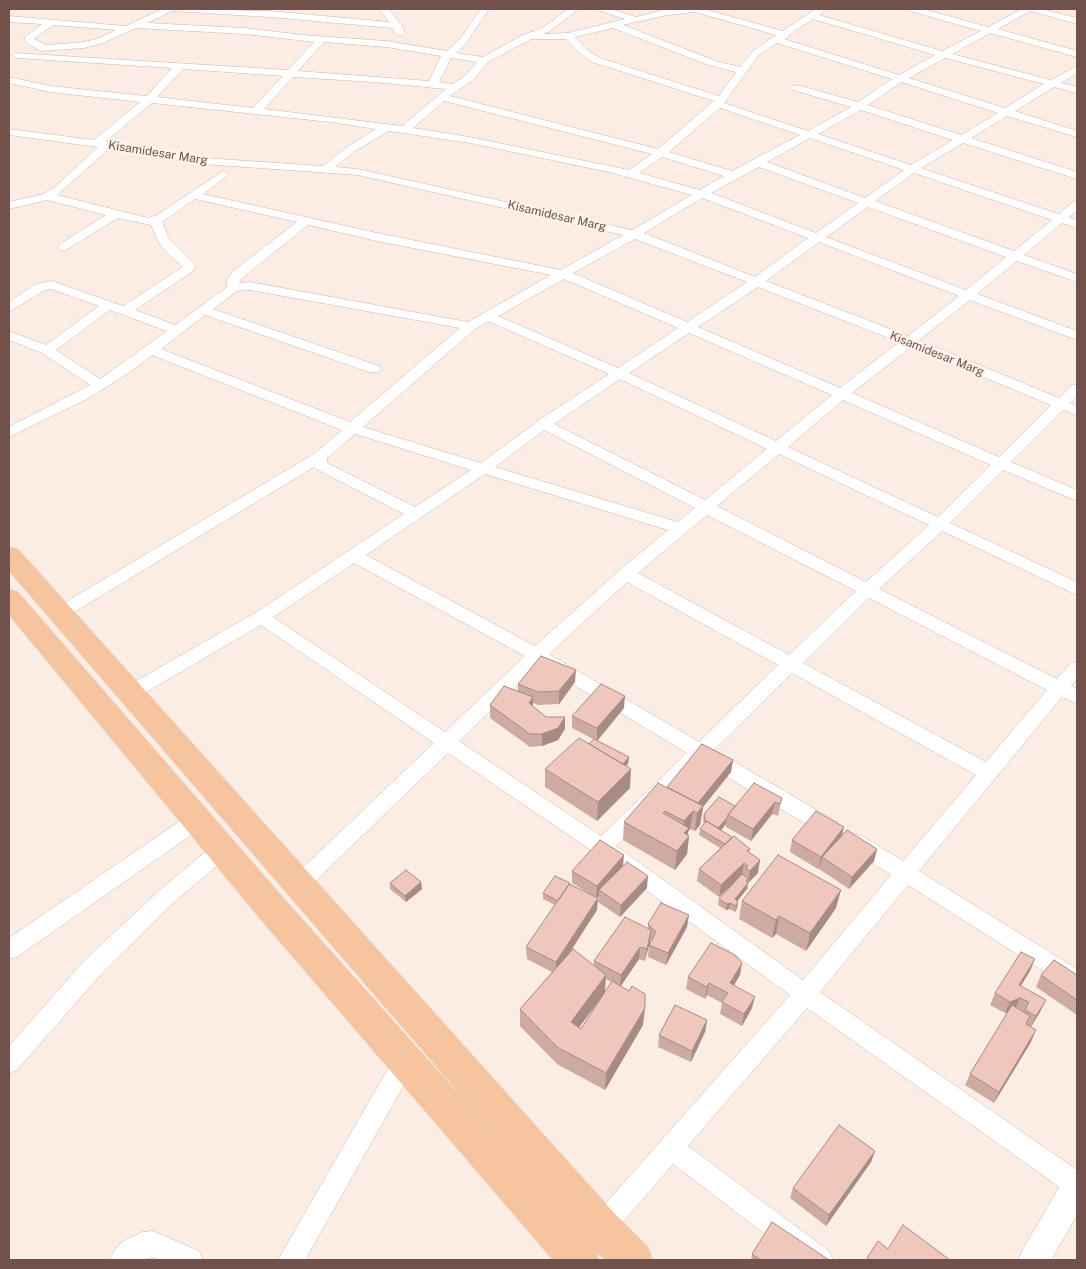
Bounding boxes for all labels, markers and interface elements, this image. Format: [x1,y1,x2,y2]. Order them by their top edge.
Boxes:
street label: Kisamidesar Marg [107,138,209,168]
street label: Kisamidesar Marg [506,198,608,234]
street label: Kisamidesar Marg [888,328,986,380]

